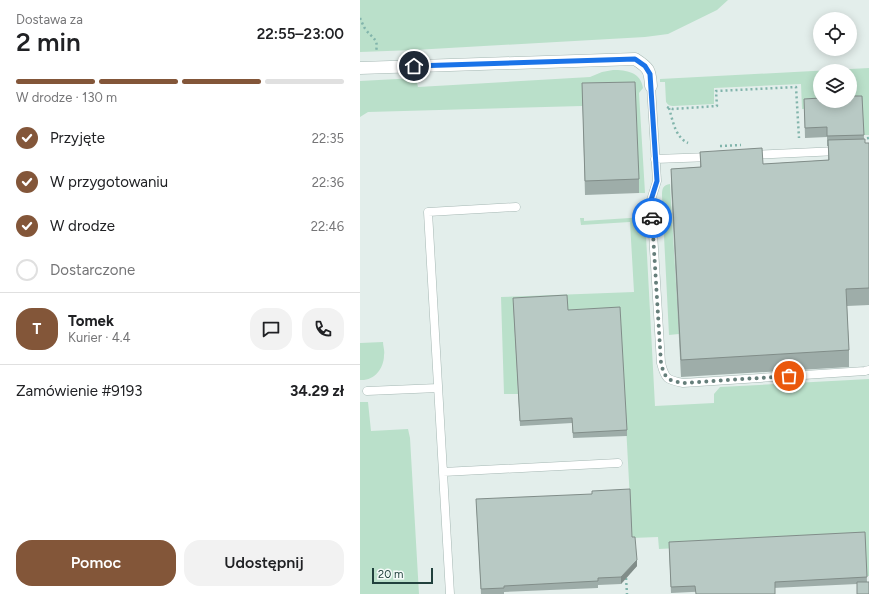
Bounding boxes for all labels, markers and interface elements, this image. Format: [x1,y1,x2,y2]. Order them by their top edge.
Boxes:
text: Dostawa za [16,12,83,27]
map controls [813,12,857,108]
button: locate [813,12,857,56]
text: 22:55–23:00 [257,25,344,43]
text: 2 min [16,26,81,58]
pin [397,49,431,83]
icon: home [403,55,425,77]
button: layers [813,64,857,108]
text: W drodze · 130 m [16,90,117,105]
icon: check [16,127,38,149]
text: Przyjęte [50,129,105,147]
text: 22:35 [312,131,344,146]
icon: check [16,171,38,193]
text: W przygotowaniu [50,173,168,191]
text: 22:36 [312,175,344,190]
courier [632,198,672,238]
icon: car [641,207,663,229]
icon: check [16,215,38,237]
text: W drodze [50,217,115,235]
text: 22:46 [311,219,344,234]
text: Dostarczone [50,261,135,279]
button: chat [250,308,292,350]
button: phone [302,308,344,350]
text: Tomek [68,312,114,330]
text: T [33,320,41,338]
text: Kurier · 4.4 [68,330,131,345]
pin [772,359,806,393]
icon: bag [778,365,800,387]
text: Zamówienie #9193 [16,382,142,400]
text: 34.29 zł [290,382,344,400]
button: Pomoc [16,540,176,586]
button: Udostępnij [184,540,344,586]
scale bar [372,566,433,585]
text: 20 m [378,568,403,581]

